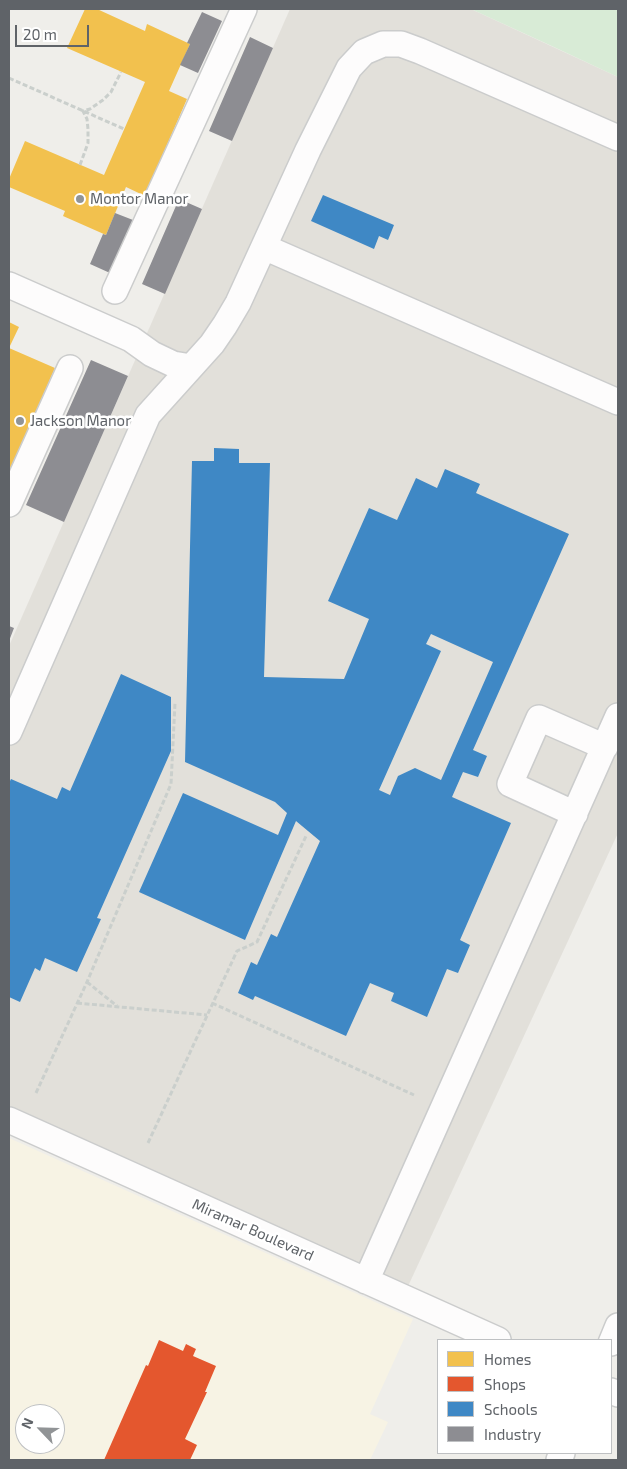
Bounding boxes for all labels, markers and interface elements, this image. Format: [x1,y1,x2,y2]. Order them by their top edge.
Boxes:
scale bar [18,15,91,47]
text: 20 m [23,25,57,43]
place label: Montor Manor [90,190,189,208]
marker: Montor Manor [74,193,86,205]
place label: Jackson Manor [30,412,131,430]
marker: Jackson Manor [14,415,26,427]
street label: Miramar Boulevard [189,1195,317,1265]
legend [437,1339,612,1454]
text: Homes [484,1350,531,1368]
text: Shops [484,1375,526,1393]
text: Schools [484,1400,538,1418]
north arrow [15,1404,65,1454]
text: N [17,1415,37,1431]
text: Industry [484,1425,541,1443]

